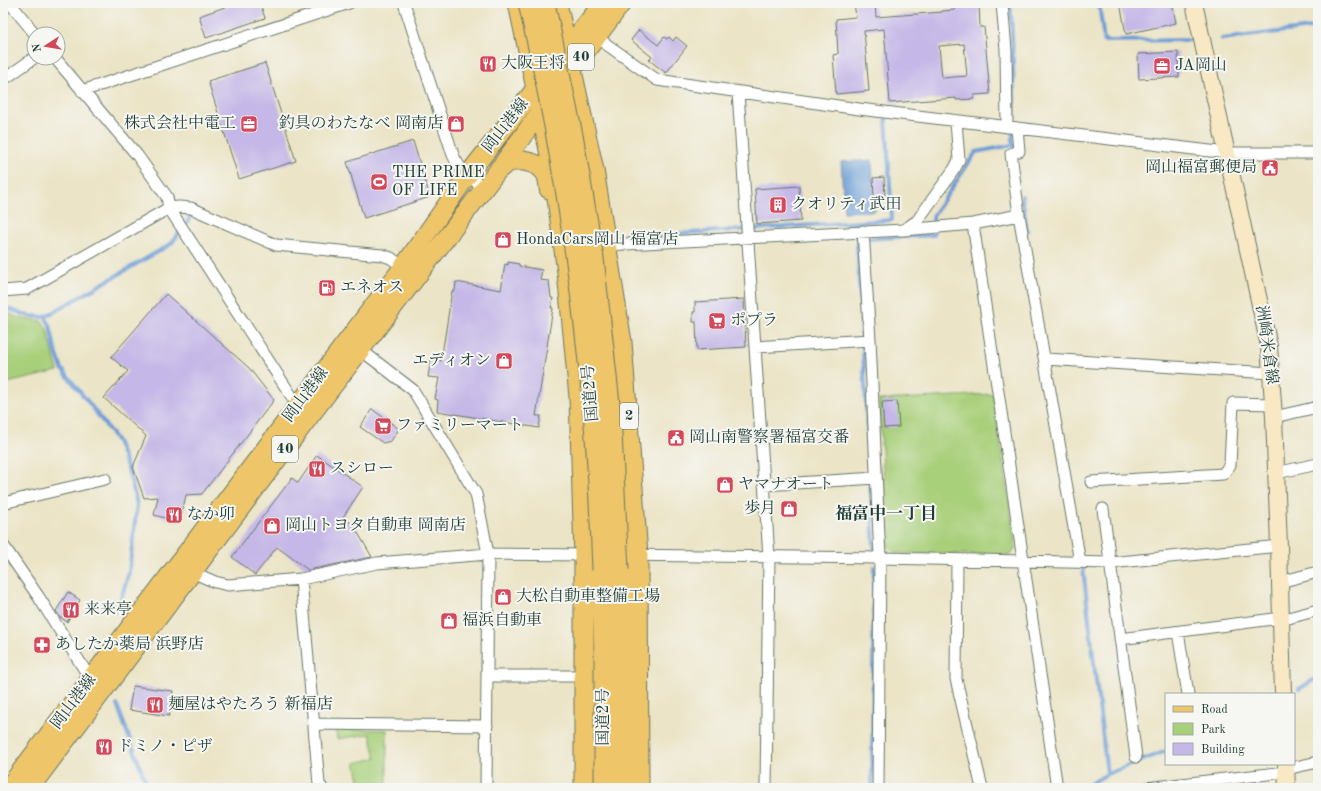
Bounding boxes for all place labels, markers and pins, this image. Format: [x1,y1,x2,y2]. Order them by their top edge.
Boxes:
restaurant icon: 大阪王将 [478,54,498,74]
place label: 大阪王将 [501,54,565,72]
office icon: JA岡山 [1152,56,1172,76]
place label: JA岡山 [1175,56,1227,74]
place label: 株式会社中電工 [124,114,236,132]
office icon: 株式会社中電工 [239,114,259,134]
place label: 釣具のわたなべ 岡南店 [279,114,443,132]
shop icon: 釣具のわたなべ 岡南店 [446,114,466,134]
place label: 岡山福富郵便局 [1145,158,1257,176]
public building icon: 岡山福富郵便局 [1260,158,1280,178]
place label: THE PRIME OF LIFE [392,165,485,199]
sports icon: THE PRIME OF LIFE [369,172,389,192]
building icon: クオリティ武田 [768,195,788,215]
place label: クオリティ武田 [791,195,901,213]
shop icon: HondaCars岡山 福富店 [493,230,513,250]
place label: HondaCars岡山 福富店 [516,230,678,248]
fuel station icon: エネオス [317,278,337,298]
place label: エネオス [340,278,404,296]
supermarket icon: ポプラ [707,311,727,331]
place label: ポプラ [730,312,778,329]
shop icon: エディオン [494,351,514,371]
place label: エディオン [412,352,491,369]
supermarket icon: ファミリーマート [373,416,393,436]
place label: ファミリーマート [396,417,524,434]
public building icon: 岡山南警察署福富交番 [666,428,686,448]
place label: 岡山南警察署福富交番 [689,428,849,446]
restaurant icon: スシロー [307,459,327,479]
place label: スシロー [330,461,394,477]
shop icon: ヤマナオート [715,475,735,495]
place label: ヤマナオート [738,476,834,493]
place label: 歩月 [744,499,776,517]
shop icon: 歩月 [779,499,799,519]
restaurant icon: なか卯 [164,505,184,525]
place label: なか卯 [187,505,235,523]
shop icon: 岡山トヨタ自動車 岡南店 [262,516,282,536]
place label: 岡山トヨタ自動車 岡南店 [285,516,465,534]
shop icon: 大松自動車整備工場 [493,587,513,607]
place label: 大松自動車整備工場 [516,587,660,605]
restaurant icon: 来来亭 [61,600,81,620]
place label: 来来亭 [84,600,132,618]
shop icon: 福浜自動車 [439,611,459,631]
place label: 福浜自動車 [462,611,542,629]
pharmacy icon: あしたか薬局 浜野店 [32,635,52,655]
place label: あしたか薬局 浜野店 [55,635,203,653]
restaurant icon: 麺屋はやたろう 新福店 [145,695,165,715]
place label: 麺屋はやたろう 新福店 [168,695,332,713]
restaurant icon: ドミノ・ピザ [94,737,114,757]
place label: ドミノ・ピザ [117,737,213,755]

